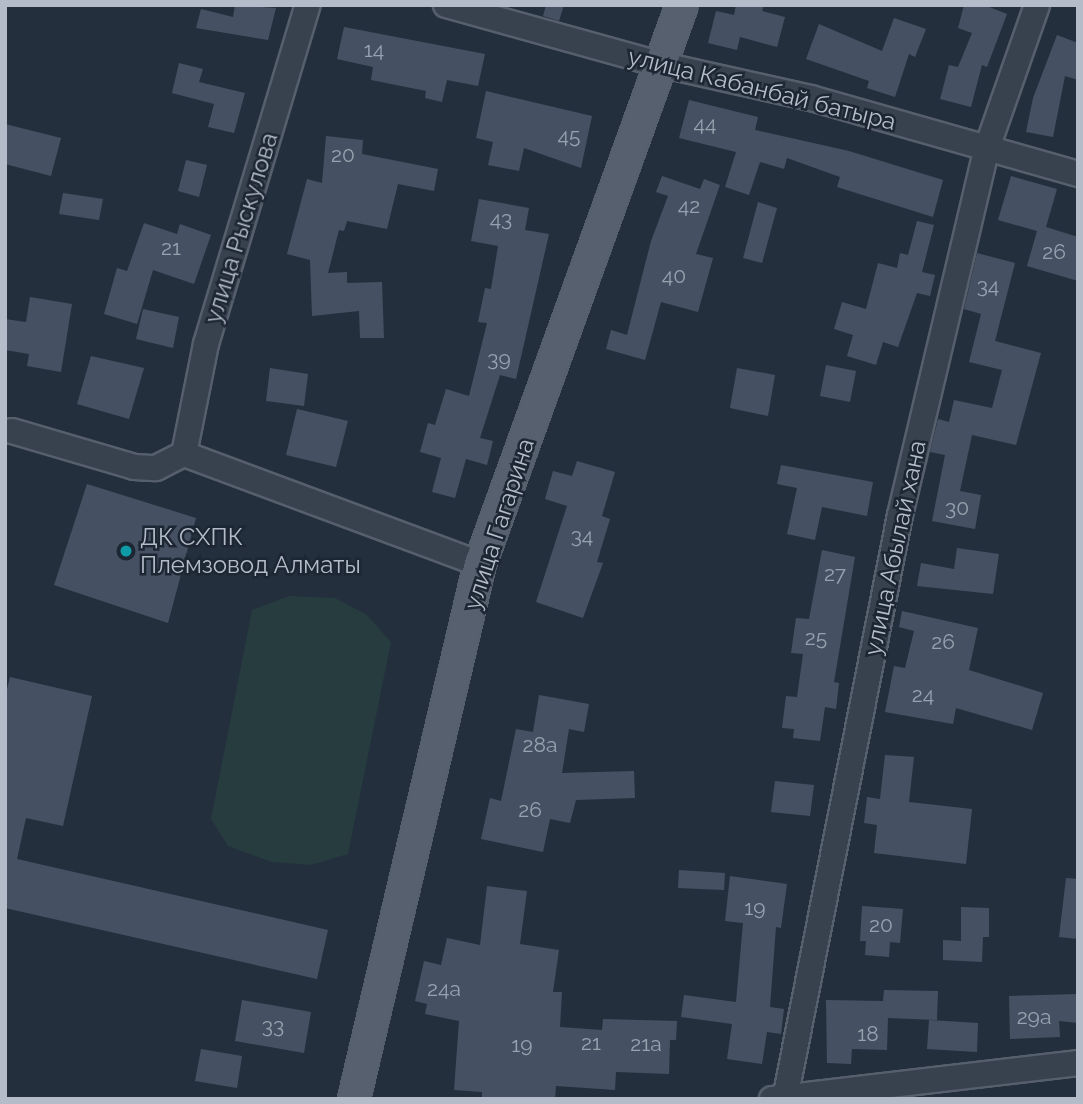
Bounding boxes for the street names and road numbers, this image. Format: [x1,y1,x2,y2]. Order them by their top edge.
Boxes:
street label: улица Кабанбай батыра [625,42,899,136]
street label: улица Рыскулова [198,129,284,327]
street label: улица Гагарина [458,435,540,613]
street label: улица Абылай хана [858,437,932,659]

